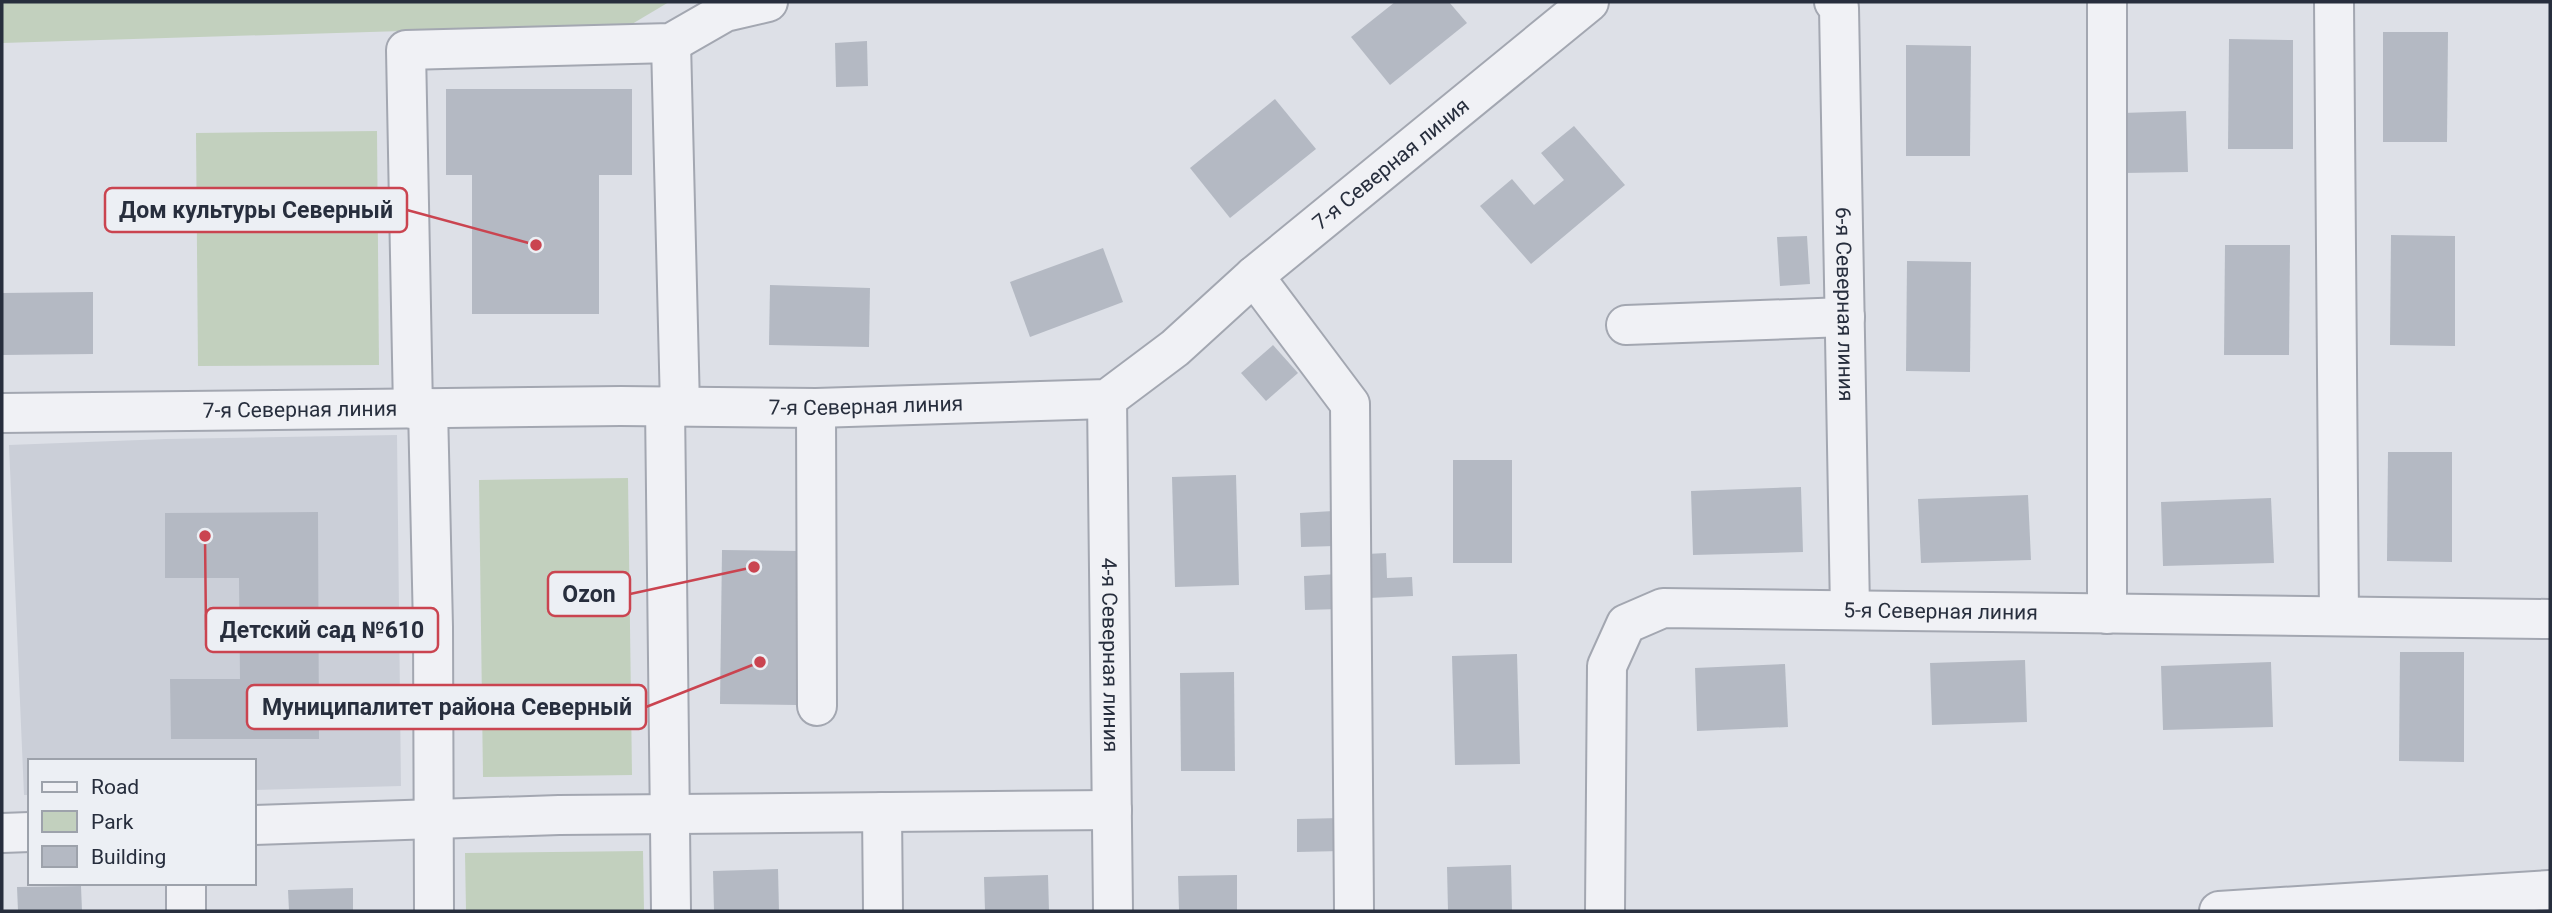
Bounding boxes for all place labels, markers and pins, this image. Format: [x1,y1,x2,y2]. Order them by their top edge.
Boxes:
callout: Дом культуры Северный [105,188,407,232]
callout: Ozon [548,572,630,616]
callout: Детский сад №610 [206,608,438,652]
callout: Муниципалитет района Северный [247,685,646,729]

